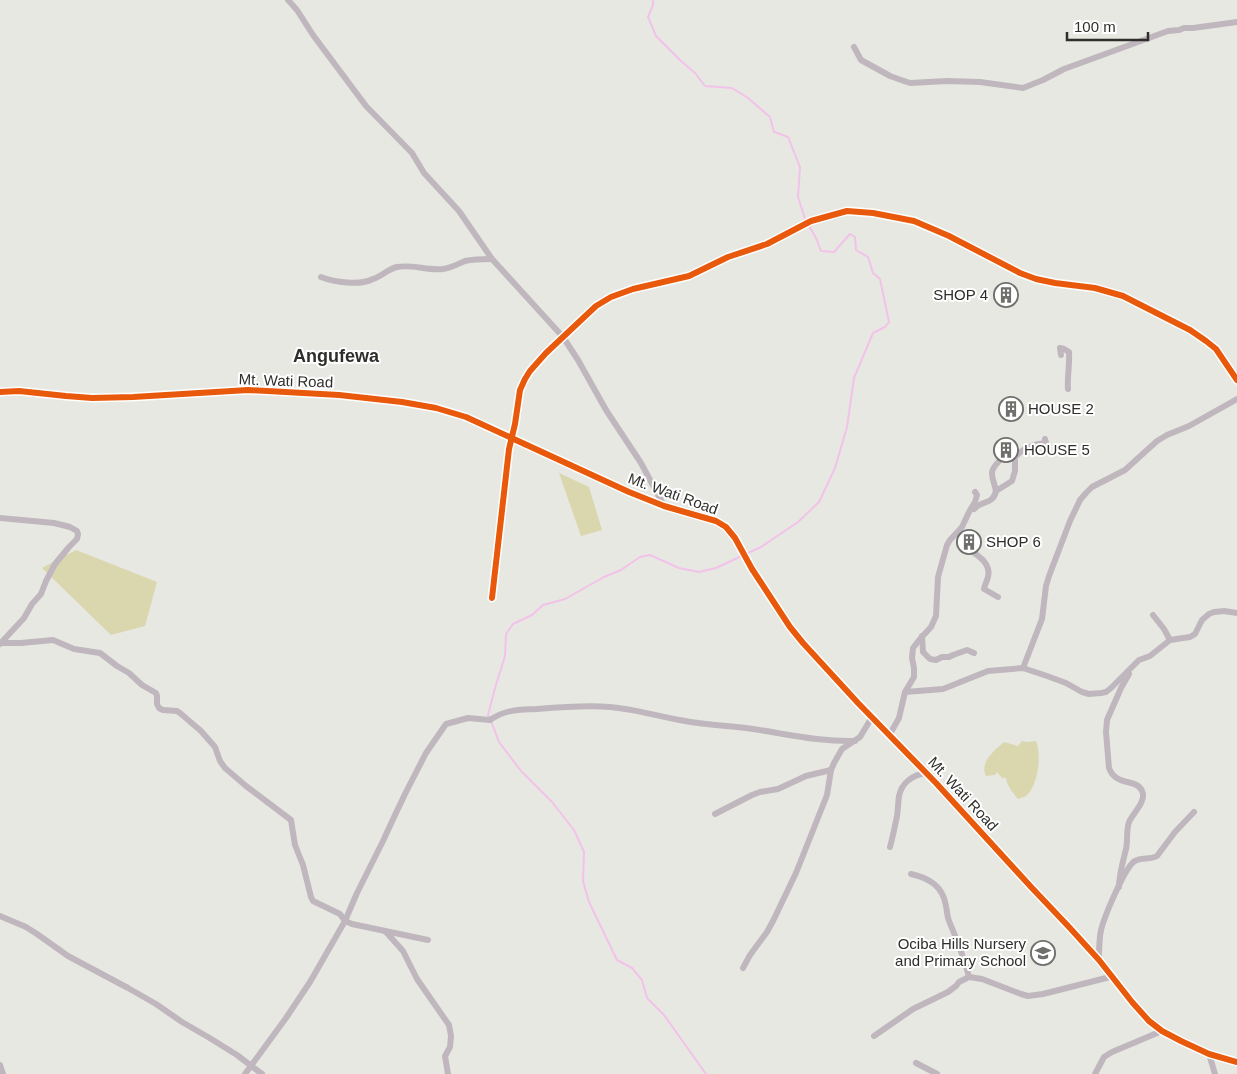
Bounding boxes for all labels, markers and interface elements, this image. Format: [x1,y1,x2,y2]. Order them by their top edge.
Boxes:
scale bar [1067,10,1148,42]
text: 100 m [1074,18,1116,35]
building icon: SHOP 4 [993,282,1019,308]
place label: SHOP 4 [933,286,988,303]
district label: Angufewa [293,346,380,366]
street label: Mt. Wati Road [239,370,334,391]
building icon: HOUSE 2 [998,396,1024,422]
place label: HOUSE 2 [1028,400,1094,417]
building icon: HOUSE 5 [993,437,1019,463]
place label: HOUSE 5 [1024,441,1090,458]
street label: Mt. Wati Road [626,469,720,518]
building icon: SHOP 6 [956,529,982,555]
place label: SHOP 6 [986,533,1041,550]
street label: Mt. Wati Road [925,753,1002,834]
place label: Ociba Hills Nursery and Primary School [895,935,1026,969]
school or university icon: Ociba Hills Nursery and Primary School [1030,940,1056,966]

